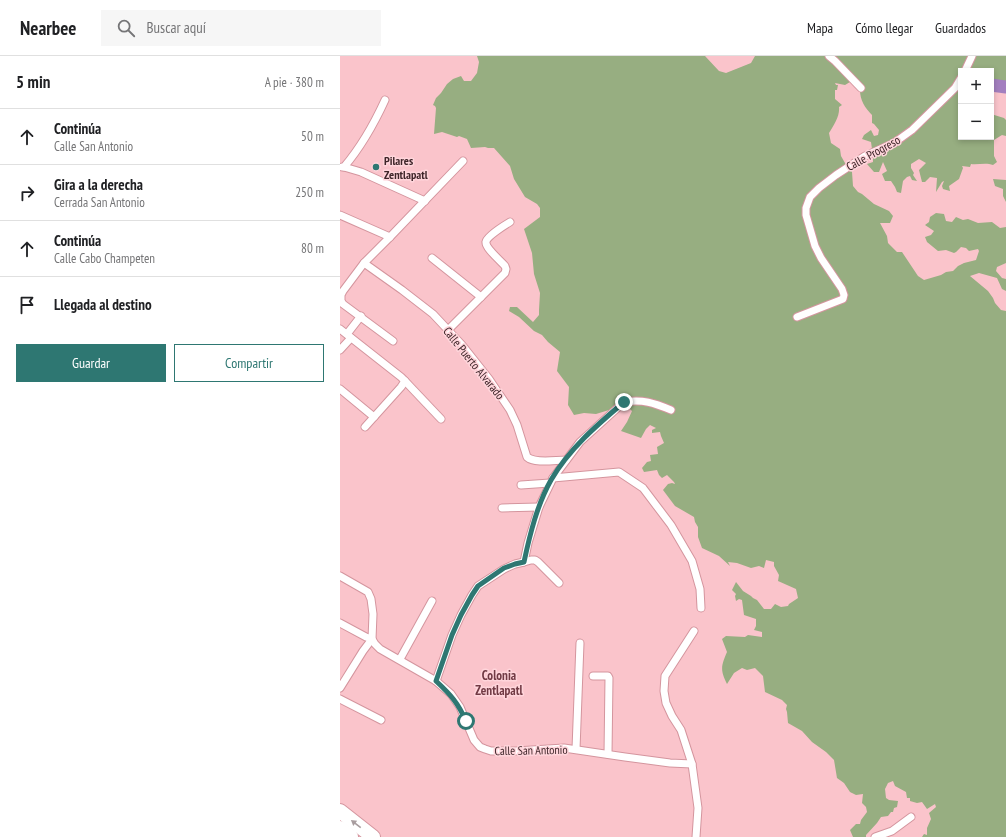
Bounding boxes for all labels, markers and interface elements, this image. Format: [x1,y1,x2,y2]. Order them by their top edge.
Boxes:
search box [101,10,381,46]
text: Nearbee [20,16,77,40]
icon: search [115,17,137,39]
text: Buscar aquí [147,18,206,37]
text: Mapa [807,19,833,37]
text: Cómo llegar [855,19,913,37]
text: Guardados [935,19,986,37]
map controls [958,68,994,140]
button: + [958,68,994,104]
text: 5 min [16,71,50,93]
text: A pie · 380 m [265,74,324,91]
button: − [958,104,994,140]
text: Continúa [54,119,101,138]
icon: ahead [16,126,38,148]
text: 50 m [301,128,324,145]
street label: Calle Progreso [843,132,903,174]
text: Calle San Antonio [54,138,133,155]
place label: Pilares Zentlapatl [384,153,428,182]
marker: Pilares Zentlapatl [371,162,381,172]
text: Gira a la derecha [54,175,143,194]
icon: right [16,182,38,204]
text: 250 m [295,184,324,201]
text: Cerrada San Antonio [54,194,145,211]
text: Continúa [54,231,101,250]
icon: ahead [16,238,38,260]
text: 80 m [301,240,324,257]
text: Calle Cabo Champeten [54,250,155,267]
icon: arrive [16,294,38,316]
text: Llegada al destino [54,295,152,314]
street label: Calle Puerto Alvarado [440,324,508,402]
button: Guardar [16,344,166,382]
button: Compartir [174,344,324,382]
route end [615,393,633,411]
district label: Colonia Zentlapatl [475,667,523,699]
route start [457,712,475,730]
street label: Calle San Antonio [494,742,568,758]
one-way arrow [351,820,362,829]

